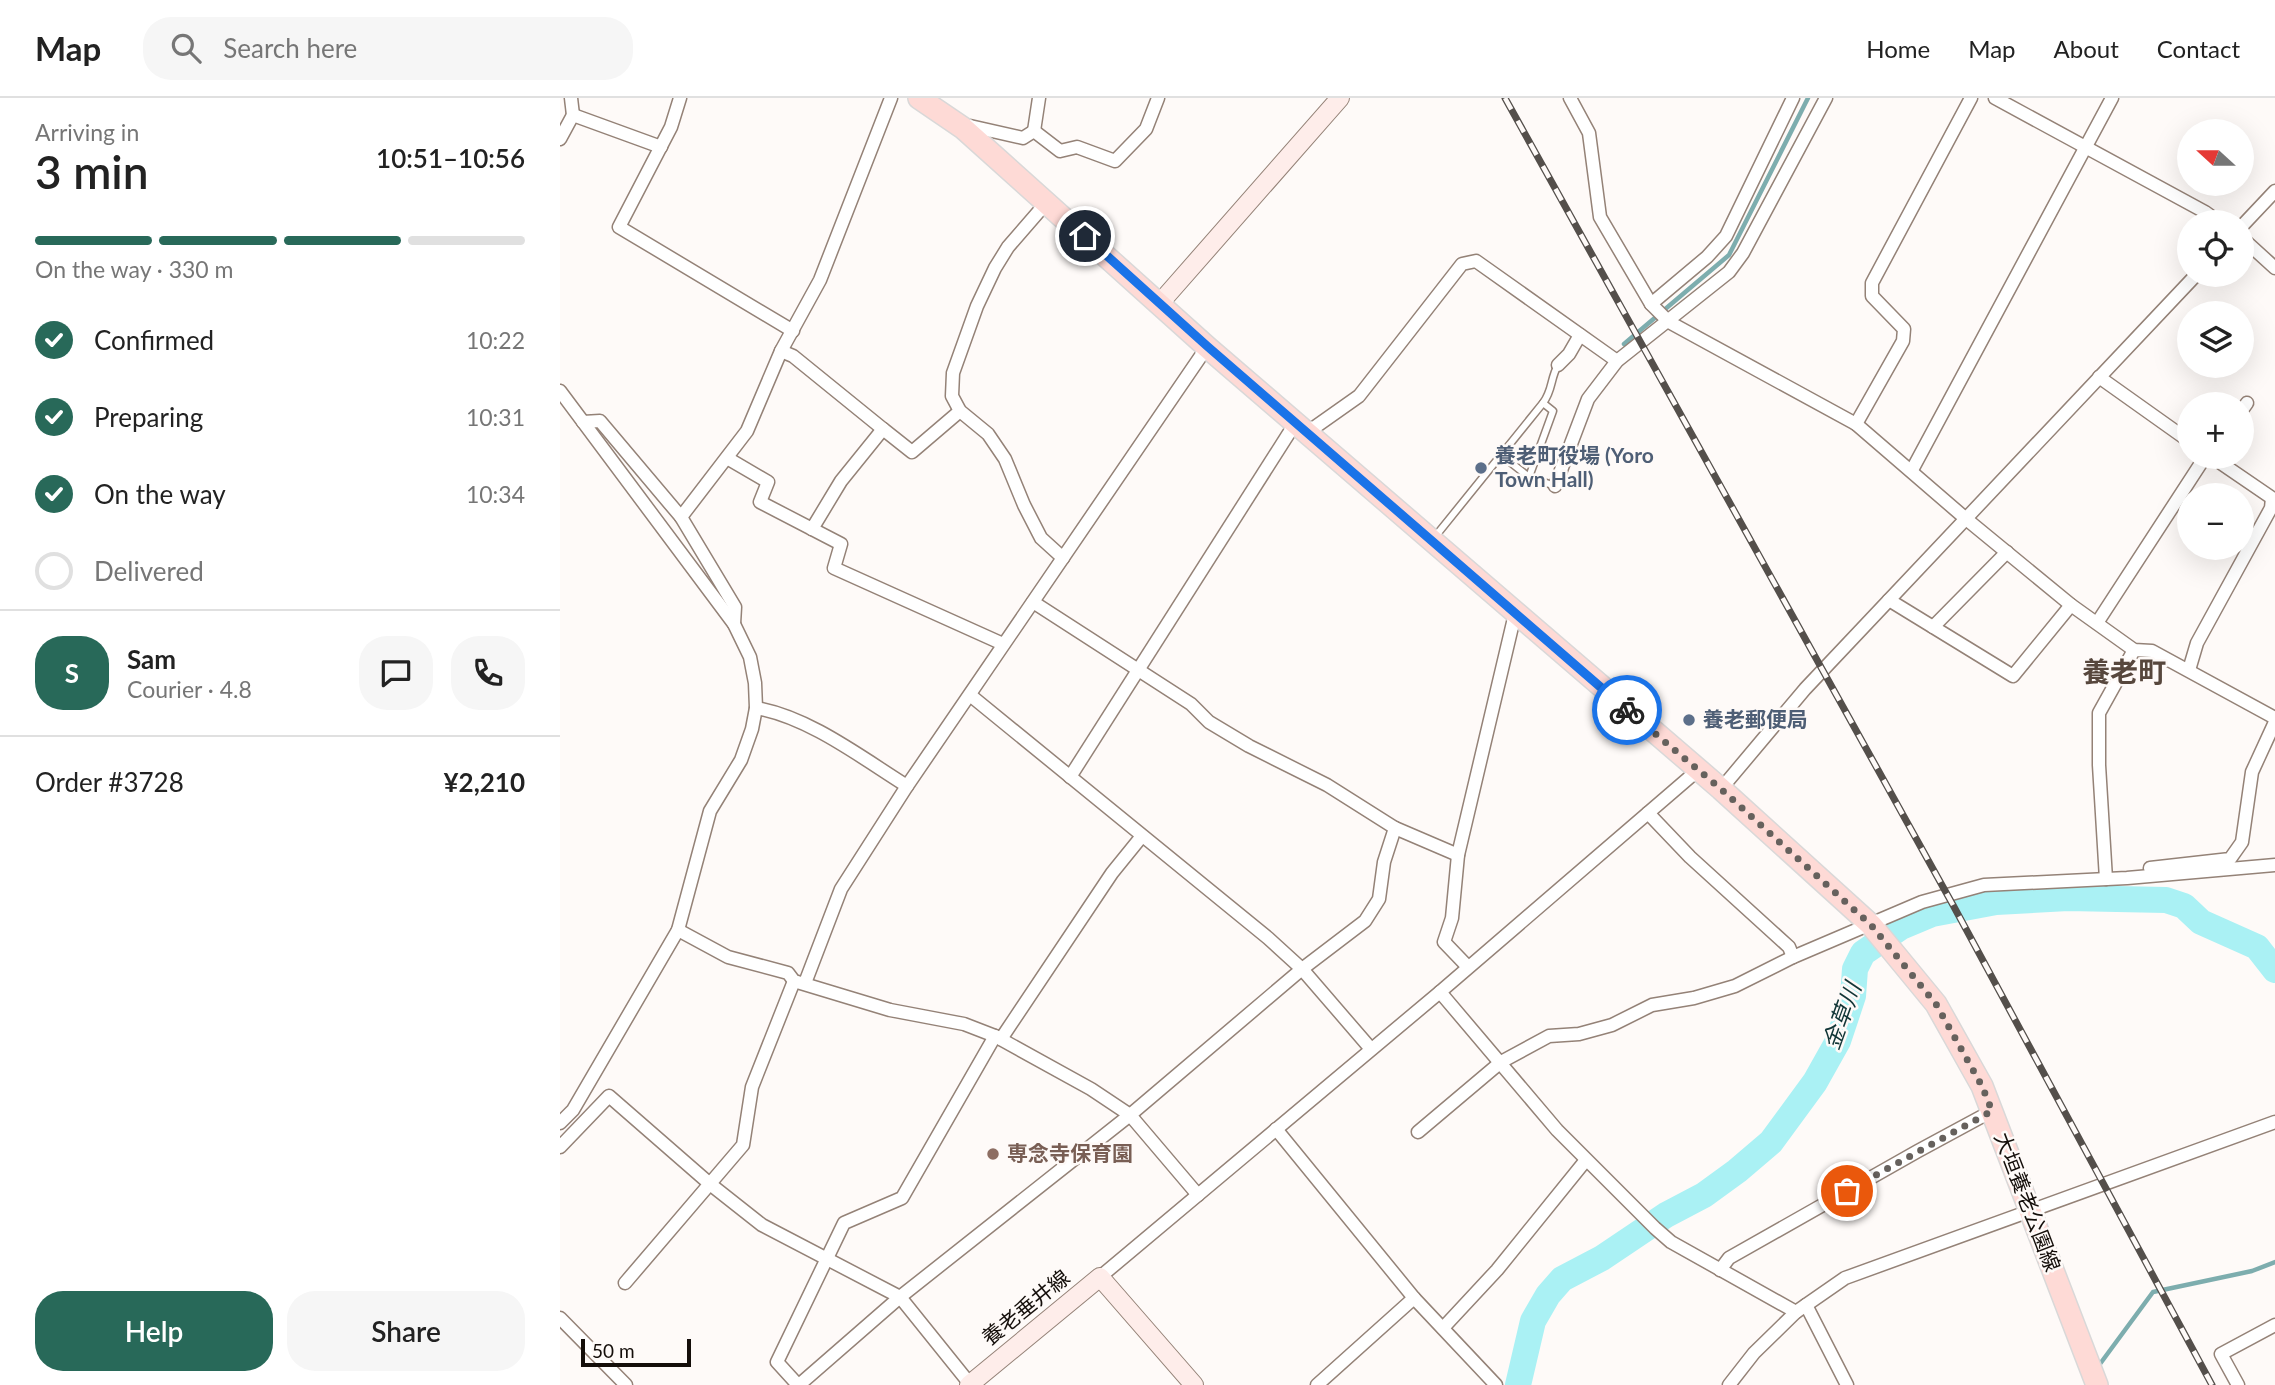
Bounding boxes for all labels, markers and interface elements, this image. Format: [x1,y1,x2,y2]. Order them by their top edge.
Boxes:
search box [143,17,633,80]
text: Map [35,28,101,68]
icon: search [167,29,205,67]
text: Search here [223,32,357,64]
text: Home [1866,34,1930,63]
text: Map [1968,34,2016,63]
text: About [2054,34,2119,63]
text: Contact [2157,34,2240,63]
text: Arriving in [35,118,139,146]
north arrow [2177,119,2254,196]
map controls [2177,119,2254,560]
text: 10:51–10:56 [376,142,525,174]
text: 3 min [35,144,149,199]
pin [1055,206,1115,266]
button: locate [2177,210,2254,287]
icon: home [1066,217,1104,255]
text: On the way · 330 m [35,255,234,283]
button: layers [2177,301,2254,378]
icon: check [35,321,73,359]
text: Confirmed [94,324,214,356]
text: 10:22 [466,326,525,354]
button: + [2177,392,2254,469]
icon: check [35,398,73,436]
text: Preparing [94,401,203,433]
text: 10:31 [466,403,525,431]
place label: 養老町役場 (Yoro Town Hall) [1495,442,1654,491]
marker: 養老町役場 (Yoro Town Hall) [1473,460,1489,476]
icon: check [35,475,73,513]
text: On the way [94,478,226,510]
text: 10:34 [466,480,525,508]
button: − [2177,483,2254,560]
text: Delivered [94,555,204,587]
button: chat [359,636,433,710]
button: phone [451,636,525,710]
text: Sam [127,643,176,675]
district label: 養老町 [2082,654,2166,688]
text: S [65,657,79,689]
text: Courier · 4.8 [127,675,252,703]
courier [1592,675,1662,745]
icon: bike [1608,691,1646,729]
place label: 養老郵便局 [1703,706,1808,731]
marker: 養老郵便局 [1681,712,1697,728]
text: Order #3728 [35,766,184,798]
text: ¥2,210 [444,766,525,798]
water label: 金草川 [1816,976,1867,1053]
street label: 大垣養老公園線 [1990,1128,2066,1275]
place label: 専念寺保育園 [1007,1140,1133,1165]
marker: 専念寺保育園 [985,1146,1001,1162]
pin [1817,1161,1877,1221]
icon: bag [1828,1172,1866,1210]
street label: 養老垂井線 [976,1264,1074,1350]
button: Help [35,1291,273,1371]
button: Share [287,1291,525,1371]
scale bar [581,1336,691,1368]
text: 50 m [592,1339,635,1362]

